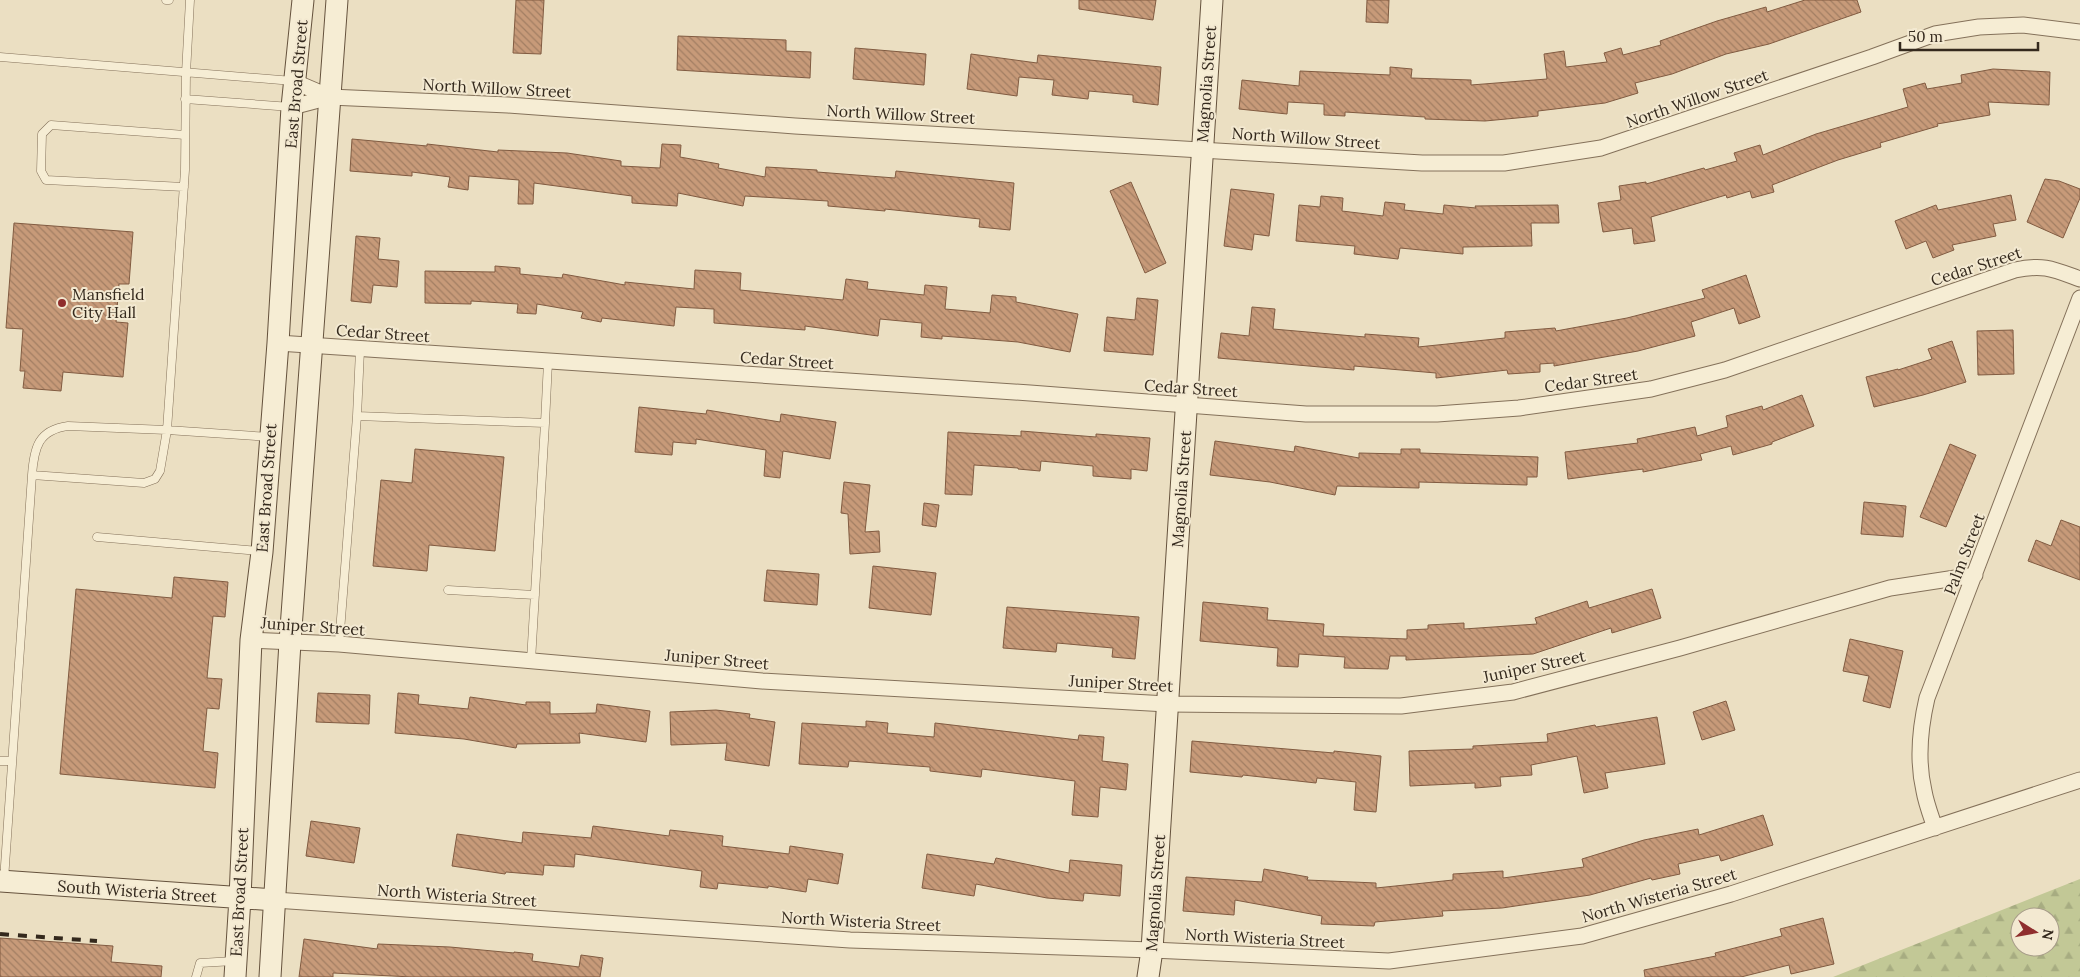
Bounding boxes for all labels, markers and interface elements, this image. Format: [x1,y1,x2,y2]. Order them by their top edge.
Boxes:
street label: East Broad Street [280,18,312,149]
scale bar [1900,20,2038,52]
street label: Magnolia Street [1192,24,1220,143]
text: 50 m [1908,27,1943,46]
street label: North Willow Street [1623,64,1771,132]
street label: North Willow Street [422,74,573,102]
street label: North Willow Street [826,100,977,128]
street label: North Willow Street [1231,123,1382,153]
street label: Cedar Street [1928,242,2025,290]
place label: Mansfield City Hall [72,284,145,322]
marker: Mansfield City Hall [56,297,68,309]
street label: Cedar Street [335,320,431,346]
street label: Cedar Street [739,347,835,373]
street label: Cedar Street [1543,363,1640,396]
street label: Cedar Street [1143,375,1239,401]
street label: East Broad Street [252,422,281,553]
street label: Magnolia Street [1167,429,1195,548]
street label: Palm Street [1939,509,1989,598]
street label: Juniper Street [259,612,367,640]
street label: Juniper Street [663,644,771,674]
street label: Juniper Street [1480,645,1588,687]
street label: Juniper Street [1067,670,1174,696]
street label: East Broad Street [226,826,252,957]
street label: Magnolia Street [1141,833,1169,952]
street label: North Wisteria Street [1579,863,1739,927]
street label: South Wisteria Street [57,875,218,907]
street label: North Wisteria Street [376,879,538,911]
street label: North Wisteria Street [781,907,942,935]
north arrow [2010,907,2060,957]
street label: North Wisteria Street [1185,924,1346,952]
text: N [2038,927,2058,942]

